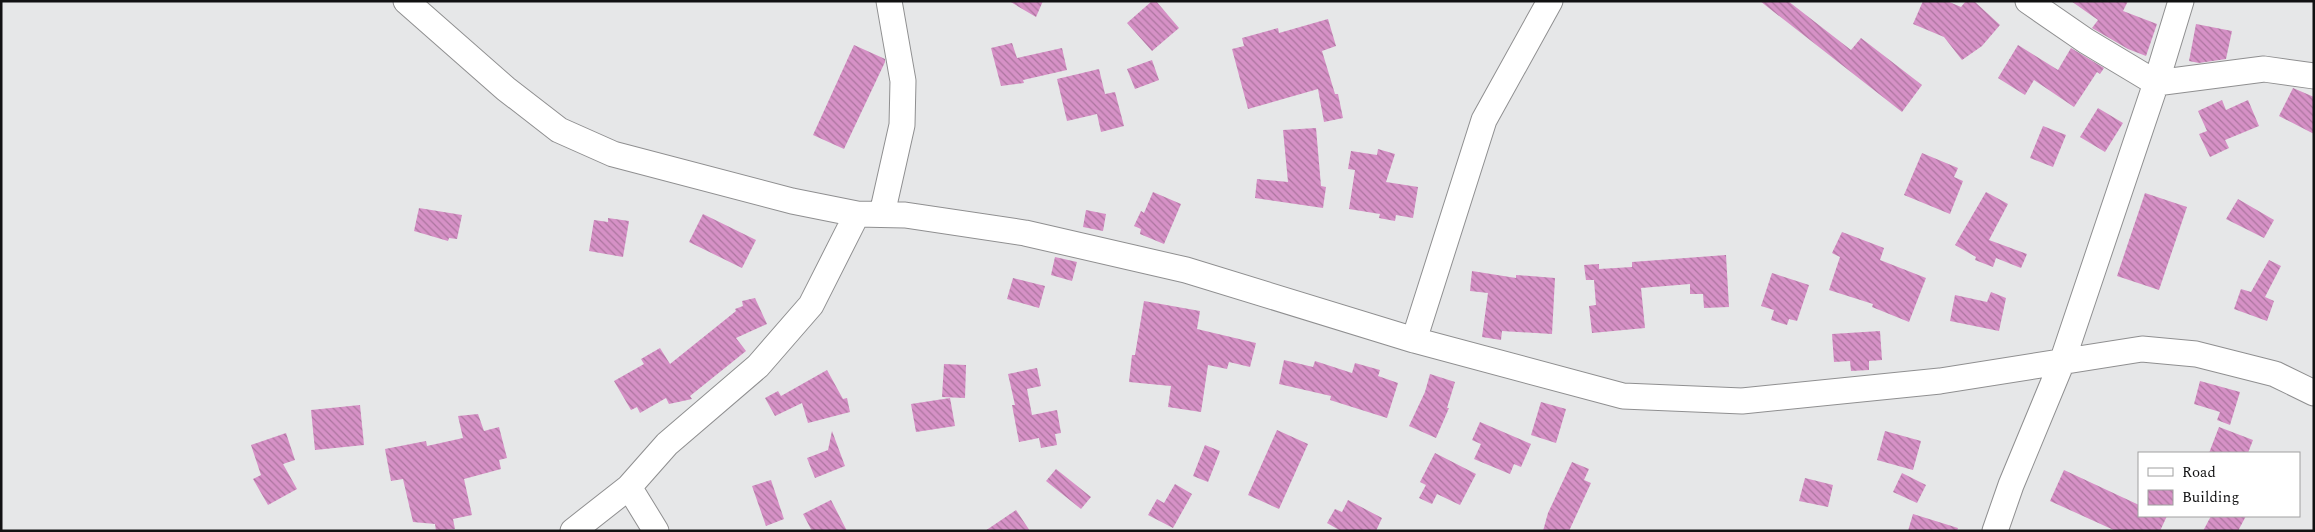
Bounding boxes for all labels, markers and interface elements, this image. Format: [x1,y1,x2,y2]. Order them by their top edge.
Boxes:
legend [2138,452,2300,517]
text: Road [2182,461,2216,484]
text: Building [2182,486,2239,509]

